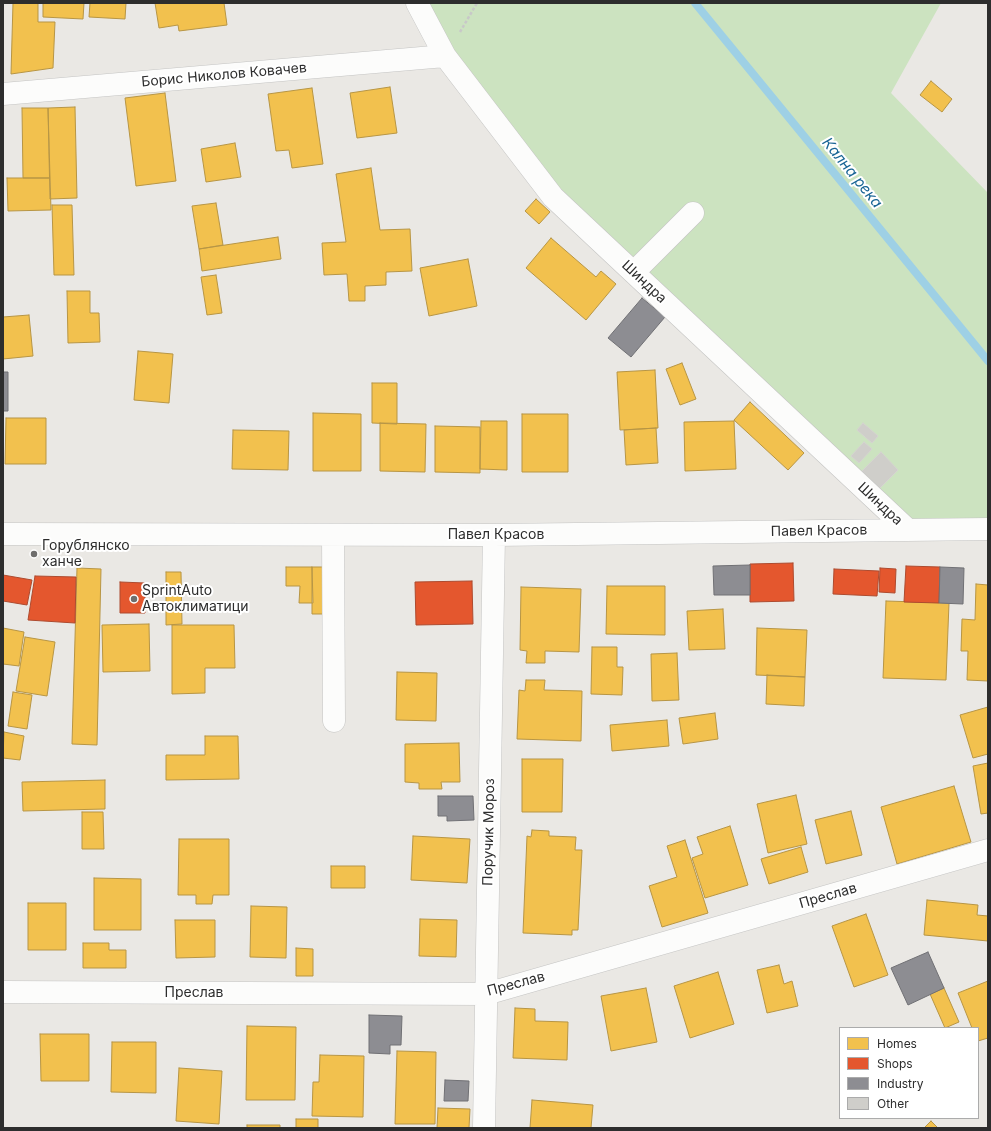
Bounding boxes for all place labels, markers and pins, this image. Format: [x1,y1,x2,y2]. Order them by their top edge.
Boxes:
place label: Горублянско ханче [42,538,130,570]
marker: Горублянско ханче [29,549,39,559]
place label: SprintAuto Автоклиматици [142,583,248,616]
marker: SprintAuto Автоклиматици [129,594,139,604]

